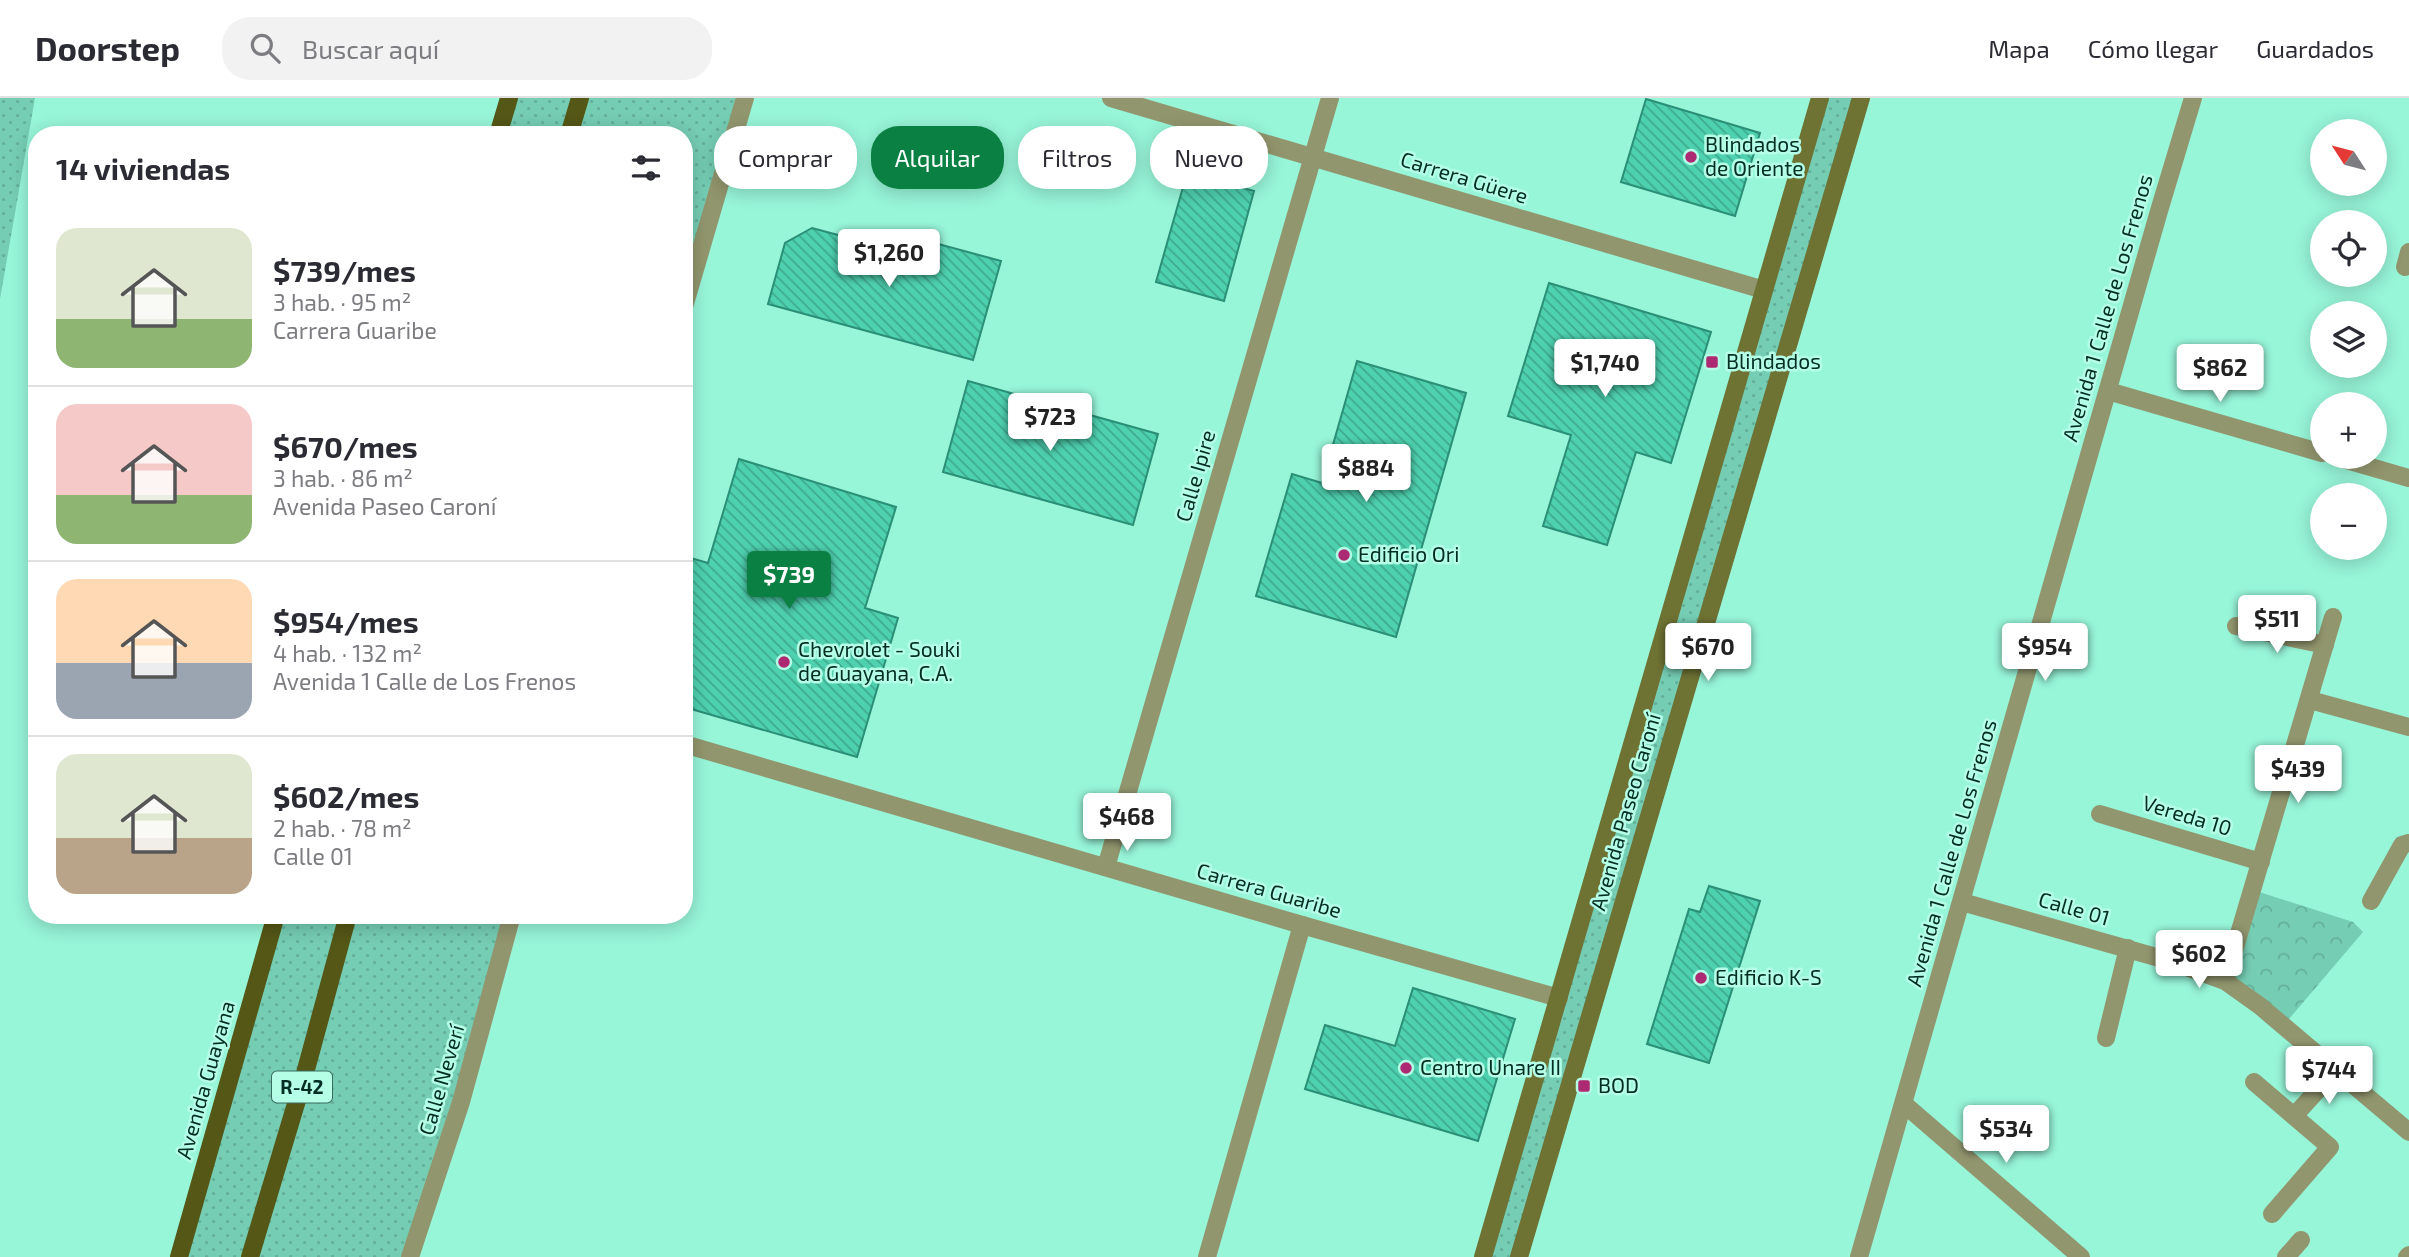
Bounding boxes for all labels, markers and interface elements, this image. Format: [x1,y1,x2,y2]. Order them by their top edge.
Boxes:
search box [222,17,712,80]
text: Doorstep [35,28,180,68]
icon: search [246,29,284,67]
text: Buscar aquí [302,33,439,64]
text: Mapa [1988,34,2050,63]
text: Cómo llegar [2088,34,2218,63]
text: Guardados [2256,34,2374,63]
north arrow [2310,119,2387,196]
map controls [2310,119,2387,560]
chip: Comprar [714,126,857,189]
chip: Alquilar [871,126,1004,189]
chip: Filtros [1018,126,1136,189]
chip: Nuevo [1150,126,1268,189]
place label: Blindados de Oriente [1705,131,1803,180]
street label: Carrera Güere [1398,145,1531,208]
icon: filters [627,149,665,187]
marker: Blindados de Oriente [1683,149,1699,165]
text: 14 viviendas [56,150,230,186]
street label: Avenida 1 Calle de Los Frenos [2056,171,2157,444]
button: locate [2310,210,2387,287]
pin: $1,260 [832,230,946,289]
text: $1,260 [854,238,924,266]
text: $739/mes [273,252,416,288]
icon: home [112,256,196,340]
text: 3 hab. · 95 m² [273,288,411,316]
button: layers [2310,301,2387,378]
text: Carrera Guaribe [273,316,437,344]
pin: $1,740 [1548,340,1662,399]
pin: $862 [2179,344,2261,404]
text: $1,740 [1570,348,1640,376]
place label: Blindados [1726,348,1821,373]
text: $862 [2193,353,2247,381]
marker: Blindados [1704,354,1720,370]
button: + [2310,392,2387,469]
pin: $723 [1009,394,1091,453]
text: $723 [1024,402,1076,430]
street label: Calle Ipire [1170,427,1220,524]
text: $670/mes [273,428,418,464]
icon: home [112,432,196,516]
pin: $884 [1325,444,1407,504]
text: $884 [1338,453,1394,481]
text: 3 hab. · 86 m² [273,464,413,492]
button: − [2310,483,2387,560]
text: Avenida Paseo Caroní [273,492,496,520]
place label: Edificio Ori [1358,541,1459,566]
marker: Edificio Ori [1336,547,1352,563]
pin: $739 [748,552,830,611]
text: $739 [763,560,815,588]
pin: $511 [2236,596,2318,655]
text: $954/mes [273,603,419,639]
text: $511 [2254,604,2300,632]
icon: home [112,607,196,691]
pin: $670 [1667,624,1749,683]
pin: $954 [2004,624,2086,683]
text: $670 [1681,632,1735,660]
text: $954 [2018,632,2072,660]
place label: Chevrolet - Souki de Guayana, C.A. [798,636,960,685]
text: 4 hab. · 132 m² [273,639,422,667]
marker: Chevrolet - Souki de Guayana, C.A. [776,654,792,670]
text: Avenida 1 Calle de Los Frenos [273,667,576,695]
street label: Avenida Paseo Caroní [1584,709,1665,913]
street label: Avenida 1 Calle de Los Frenos [1900,716,2001,989]
pin: $439 [2257,746,2339,805]
text: $439 [2271,754,2325,782]
text: $602/mes [273,778,419,814]
icon: home [112,782,196,866]
street label: Vereda 10 [2140,789,2235,840]
pin: $468 [1086,794,1168,853]
text: $468 [1099,802,1155,830]
text: 2 hab. · 78 m² [273,814,412,842]
text: Calle 01 [273,842,353,870]
street label: Carrera Guaribe [1194,857,1345,922]
street label: Calle 01 [2036,885,2113,930]
pin: $602 [2158,930,2240,990]
text: $602 [2172,939,2226,967]
place label: Edificio K-S [1715,964,1822,989]
marker: Edificio K-S [1693,970,1709,986]
street label: Avenida Guayana [170,998,239,1162]
street label: Calle Neverí [413,1021,468,1138]
pin: $744 [2288,1046,2370,1106]
place label: Centro Unare II [1420,1054,1561,1079]
text: $744 [2302,1055,2356,1083]
marker: Centro Unare II [1398,1060,1414,1076]
road number: R-42 [272,1071,332,1102]
place label: BOD [1598,1072,1639,1097]
marker: BOD [1576,1078,1592,1094]
pin: $534 [1965,1105,2047,1165]
text: $534 [1979,1114,2033,1142]

